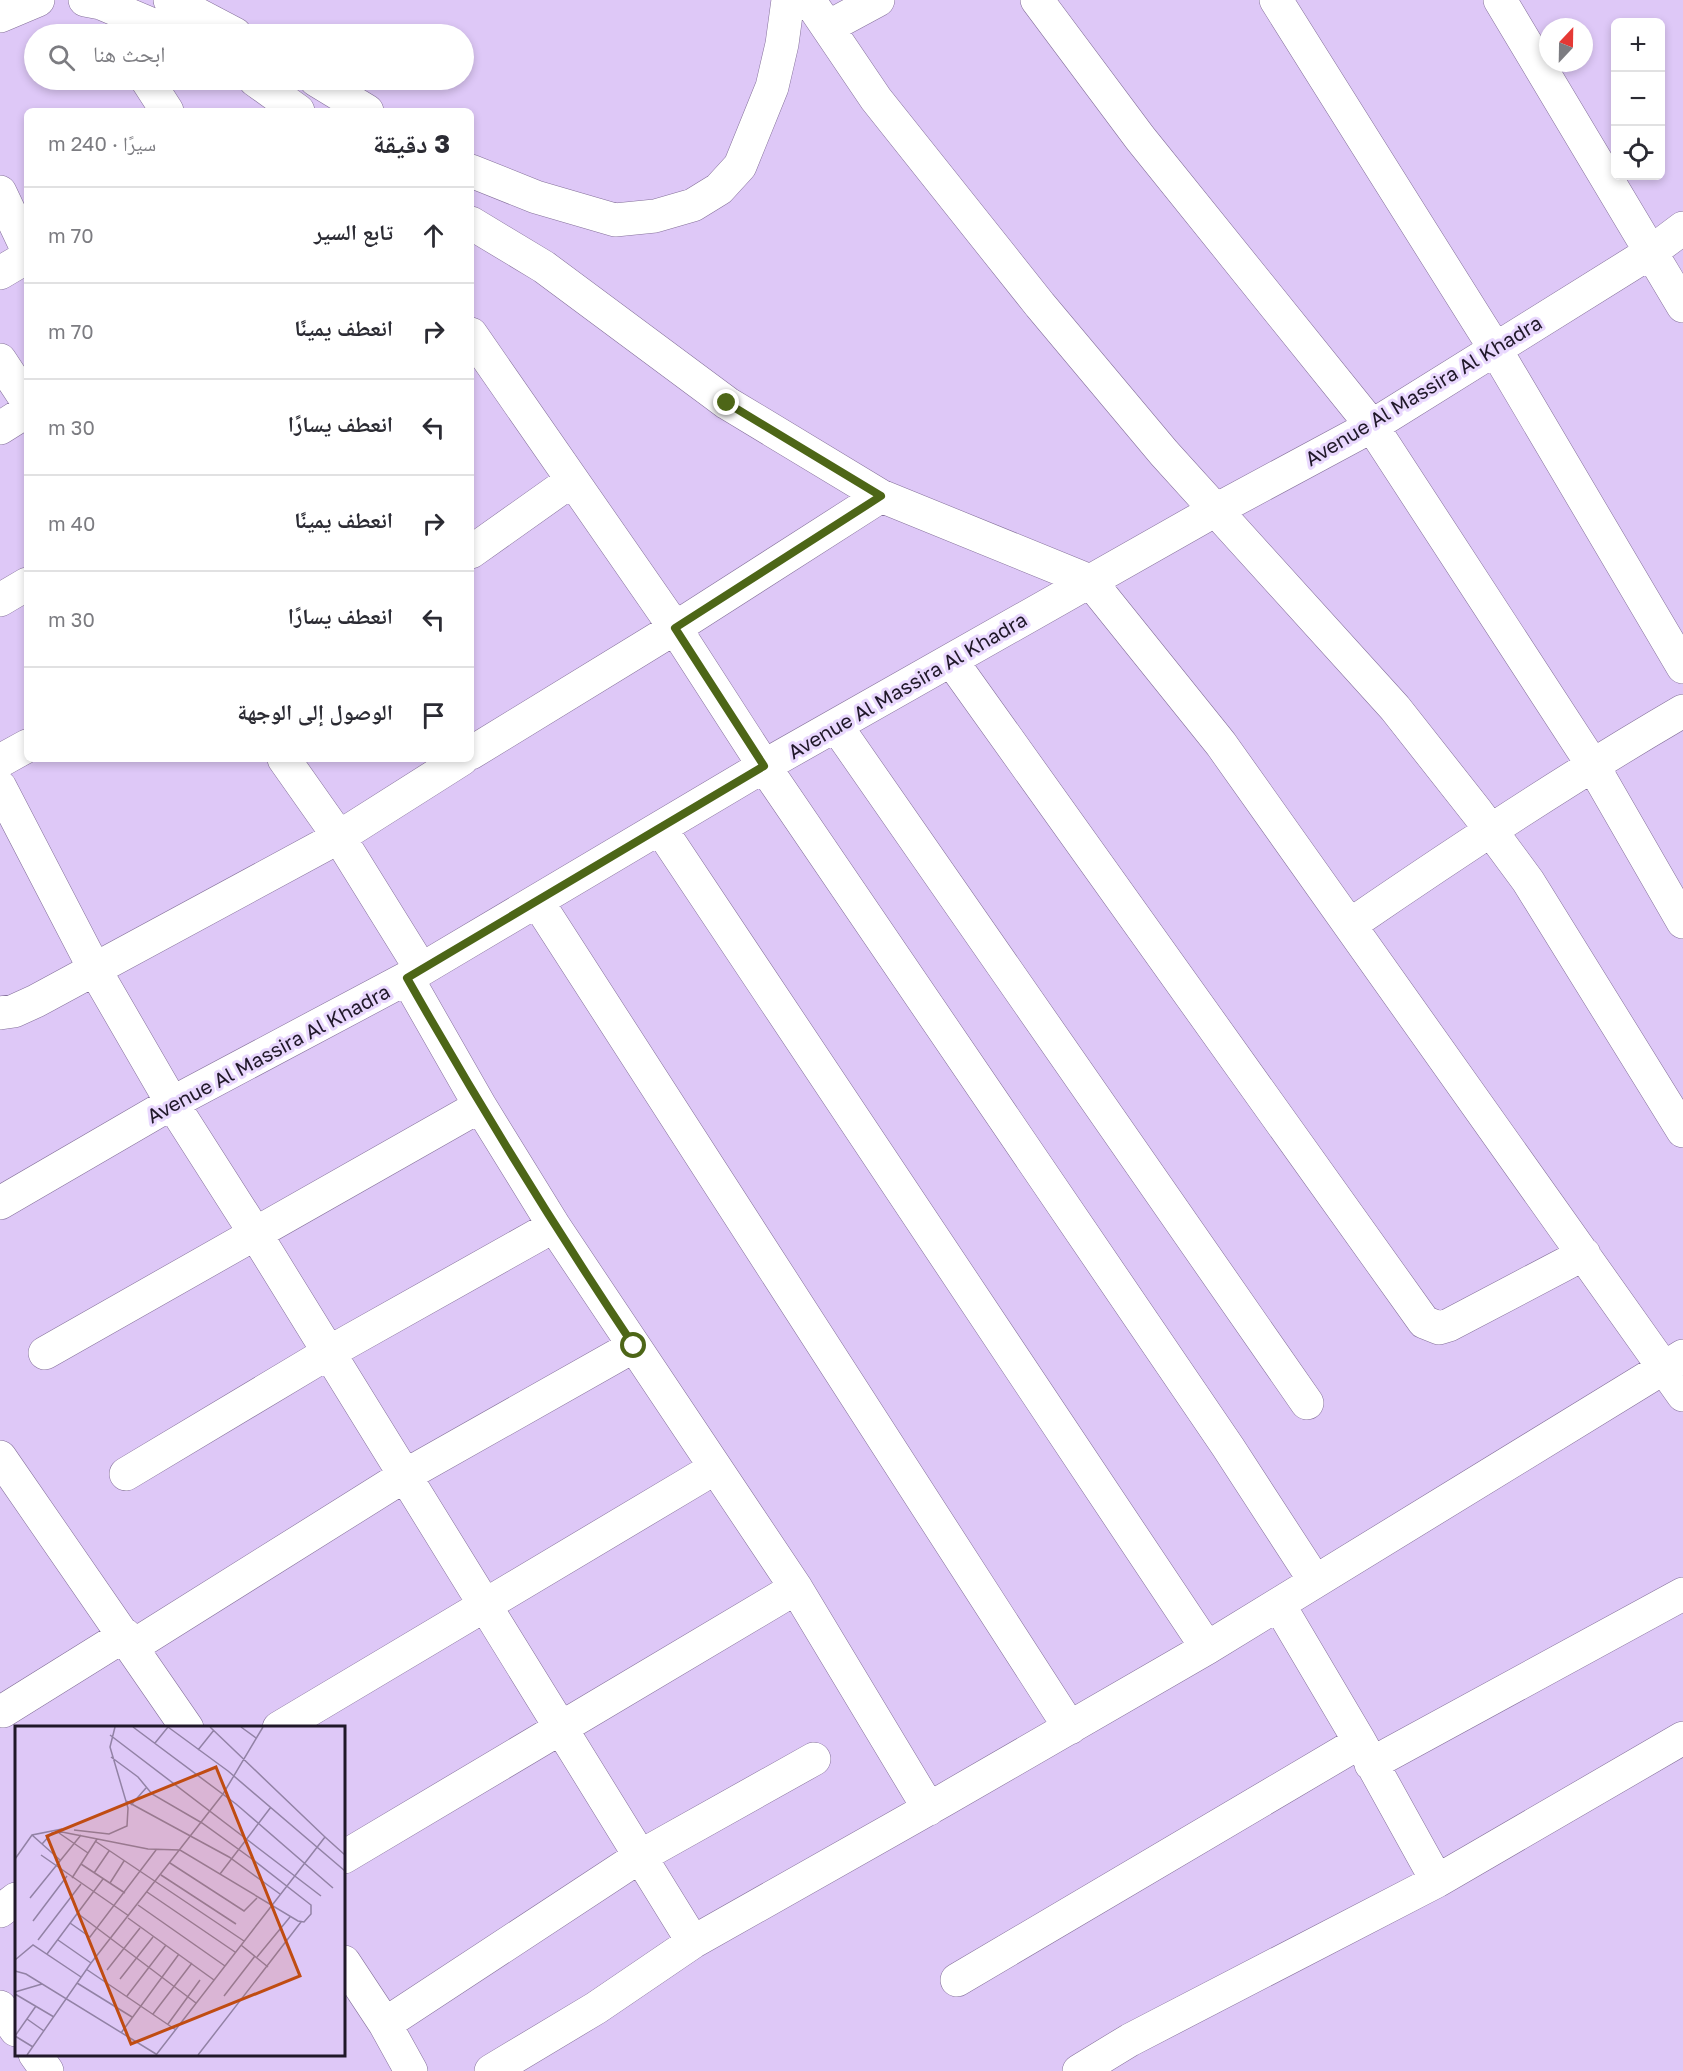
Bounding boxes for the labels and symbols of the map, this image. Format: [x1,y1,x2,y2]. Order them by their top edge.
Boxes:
north arrow [1539,18,1593,72]
street label: Avenue Al Massira Al Khadra [1300,310,1546,470]
route end [713,389,739,415]
street label: Avenue Al Massira Al Khadra [783,607,1031,763]
street label: Avenue Al Massira Al Khadra [142,979,394,1127]
route start [620,1332,646,1358]
inset map [15,1726,345,2056]

